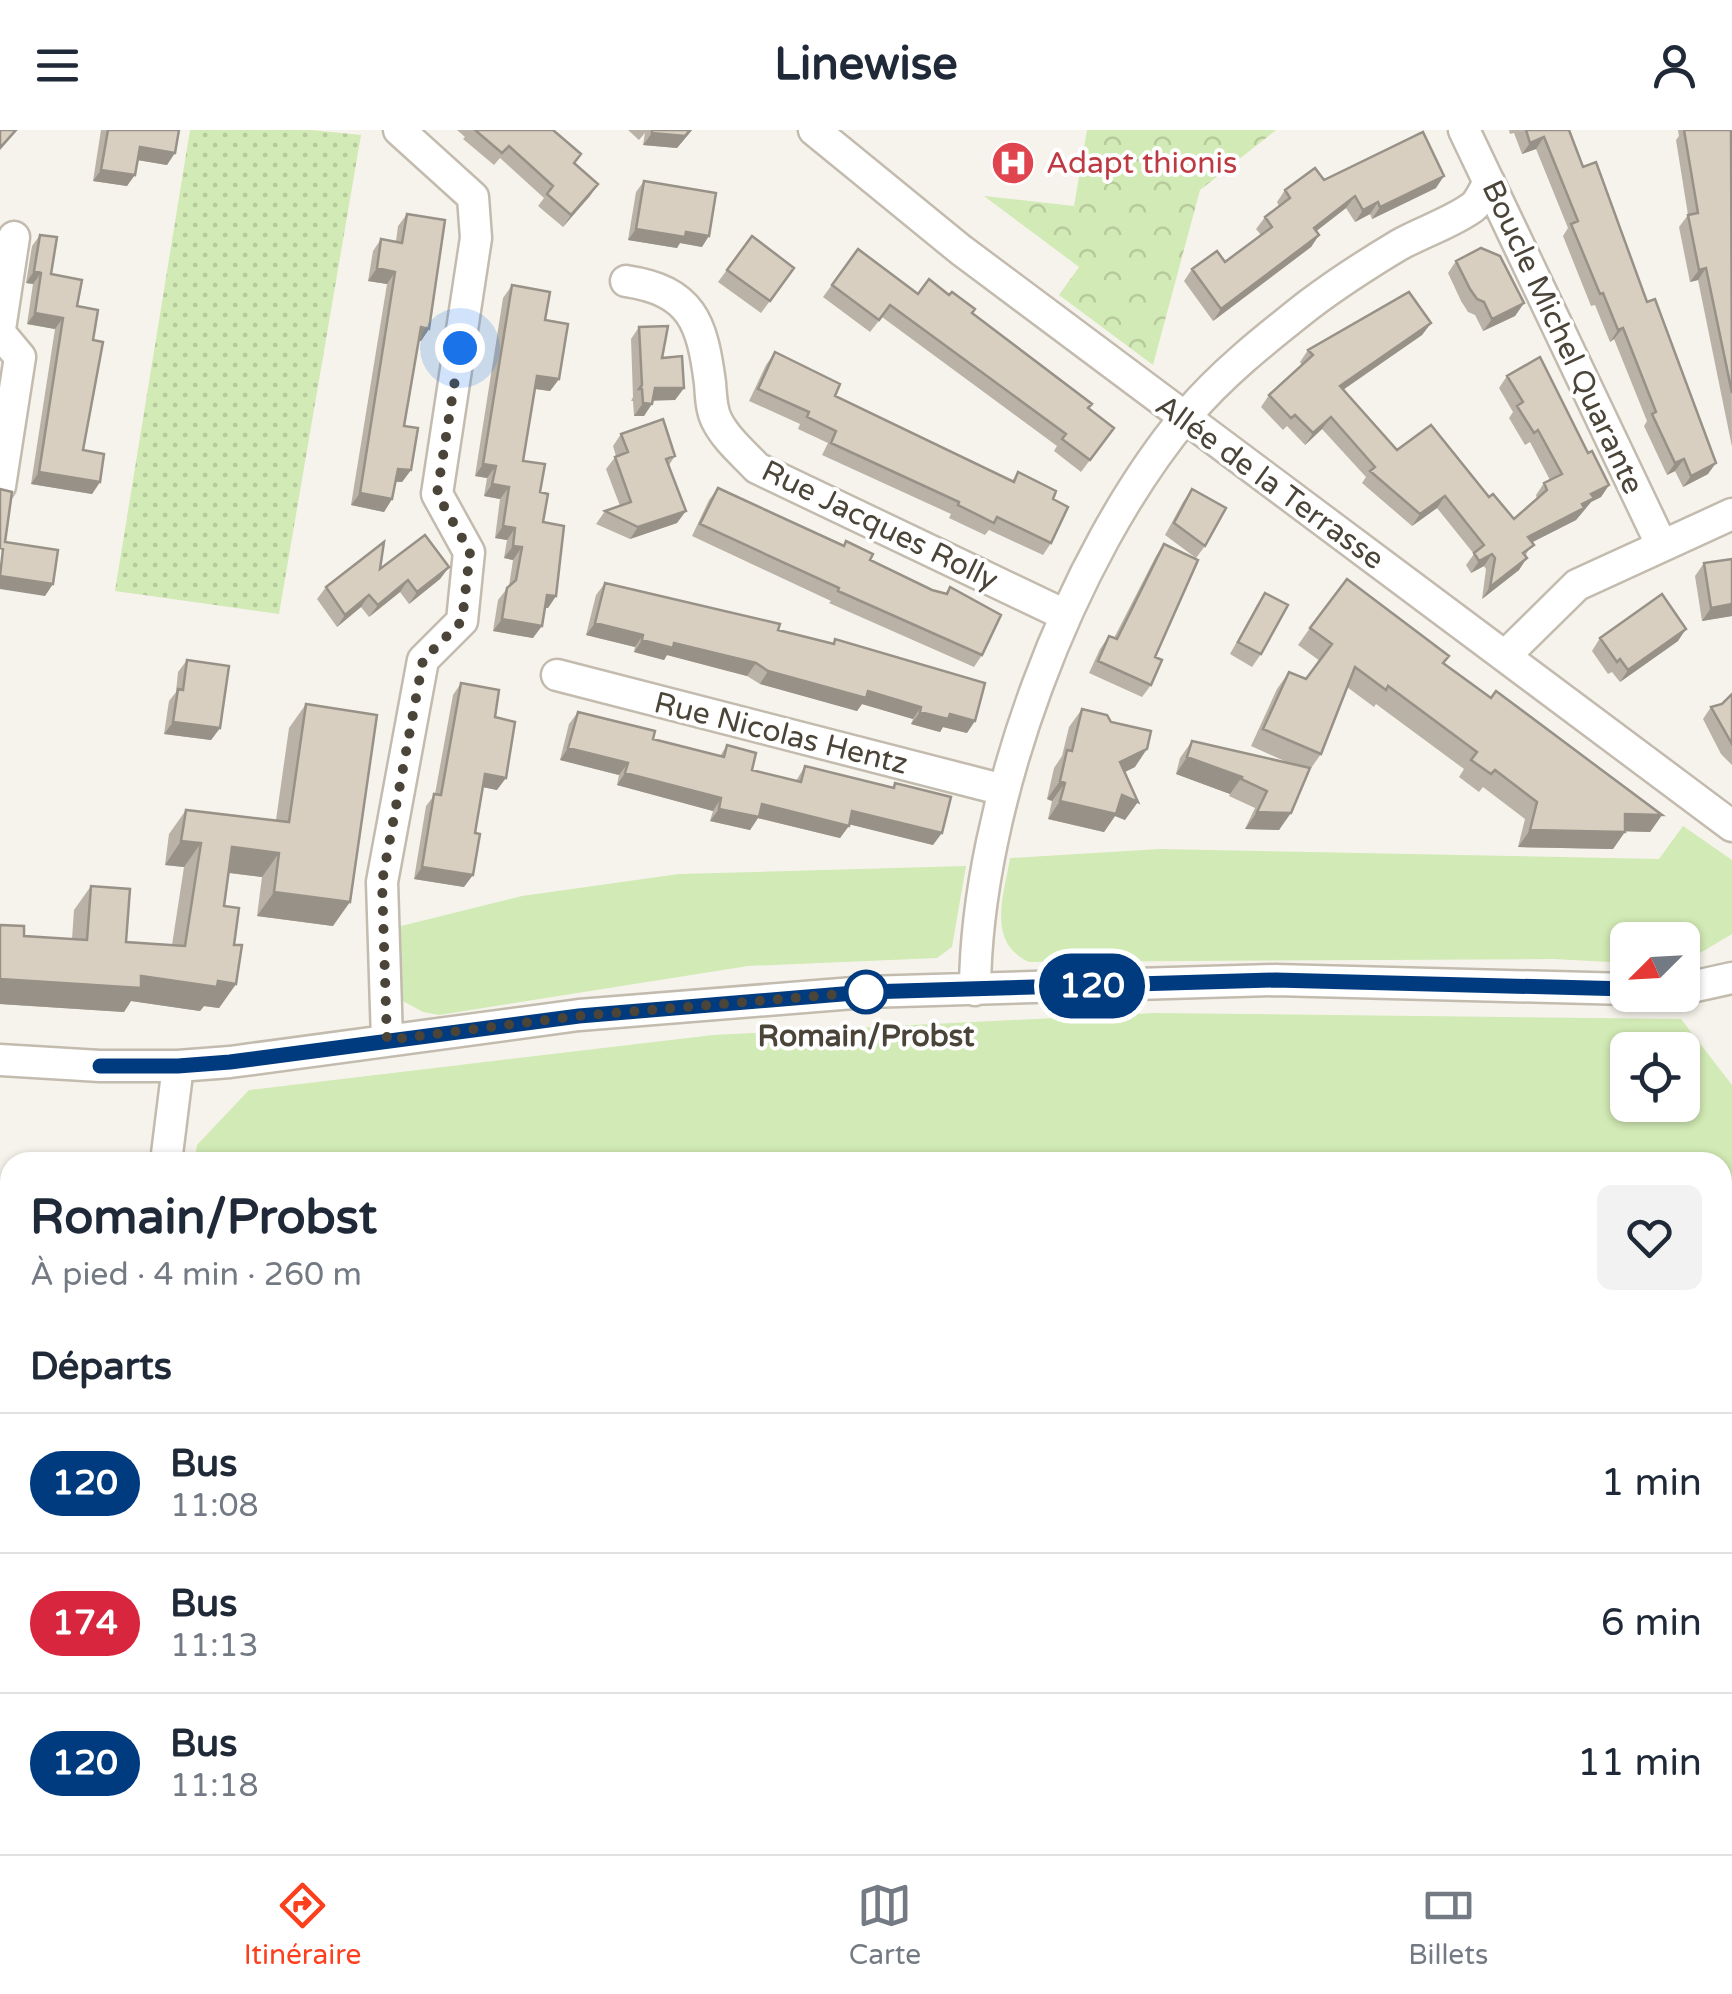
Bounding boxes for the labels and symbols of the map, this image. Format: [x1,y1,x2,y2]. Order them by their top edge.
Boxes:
hospital icon: Adapt thionis [990,140,1036,186]
place label: Adapt thionis [1046,145,1237,182]
street label: Boucle Michel Quarante [1474,175,1652,500]
your location [435,323,485,373]
street label: Allée de la Terrasse [1148,387,1391,578]
street label: Rue Jacques Rolly [756,452,1004,599]
street label: Rue Nicolas Hentz [650,684,911,783]
north arrow [1610,922,1700,1012]
line badge: 120 [1034,954,1150,1018]
marker: Romain/Probst [845,971,887,1013]
place label: Romain/Probst [758,1018,975,1055]

